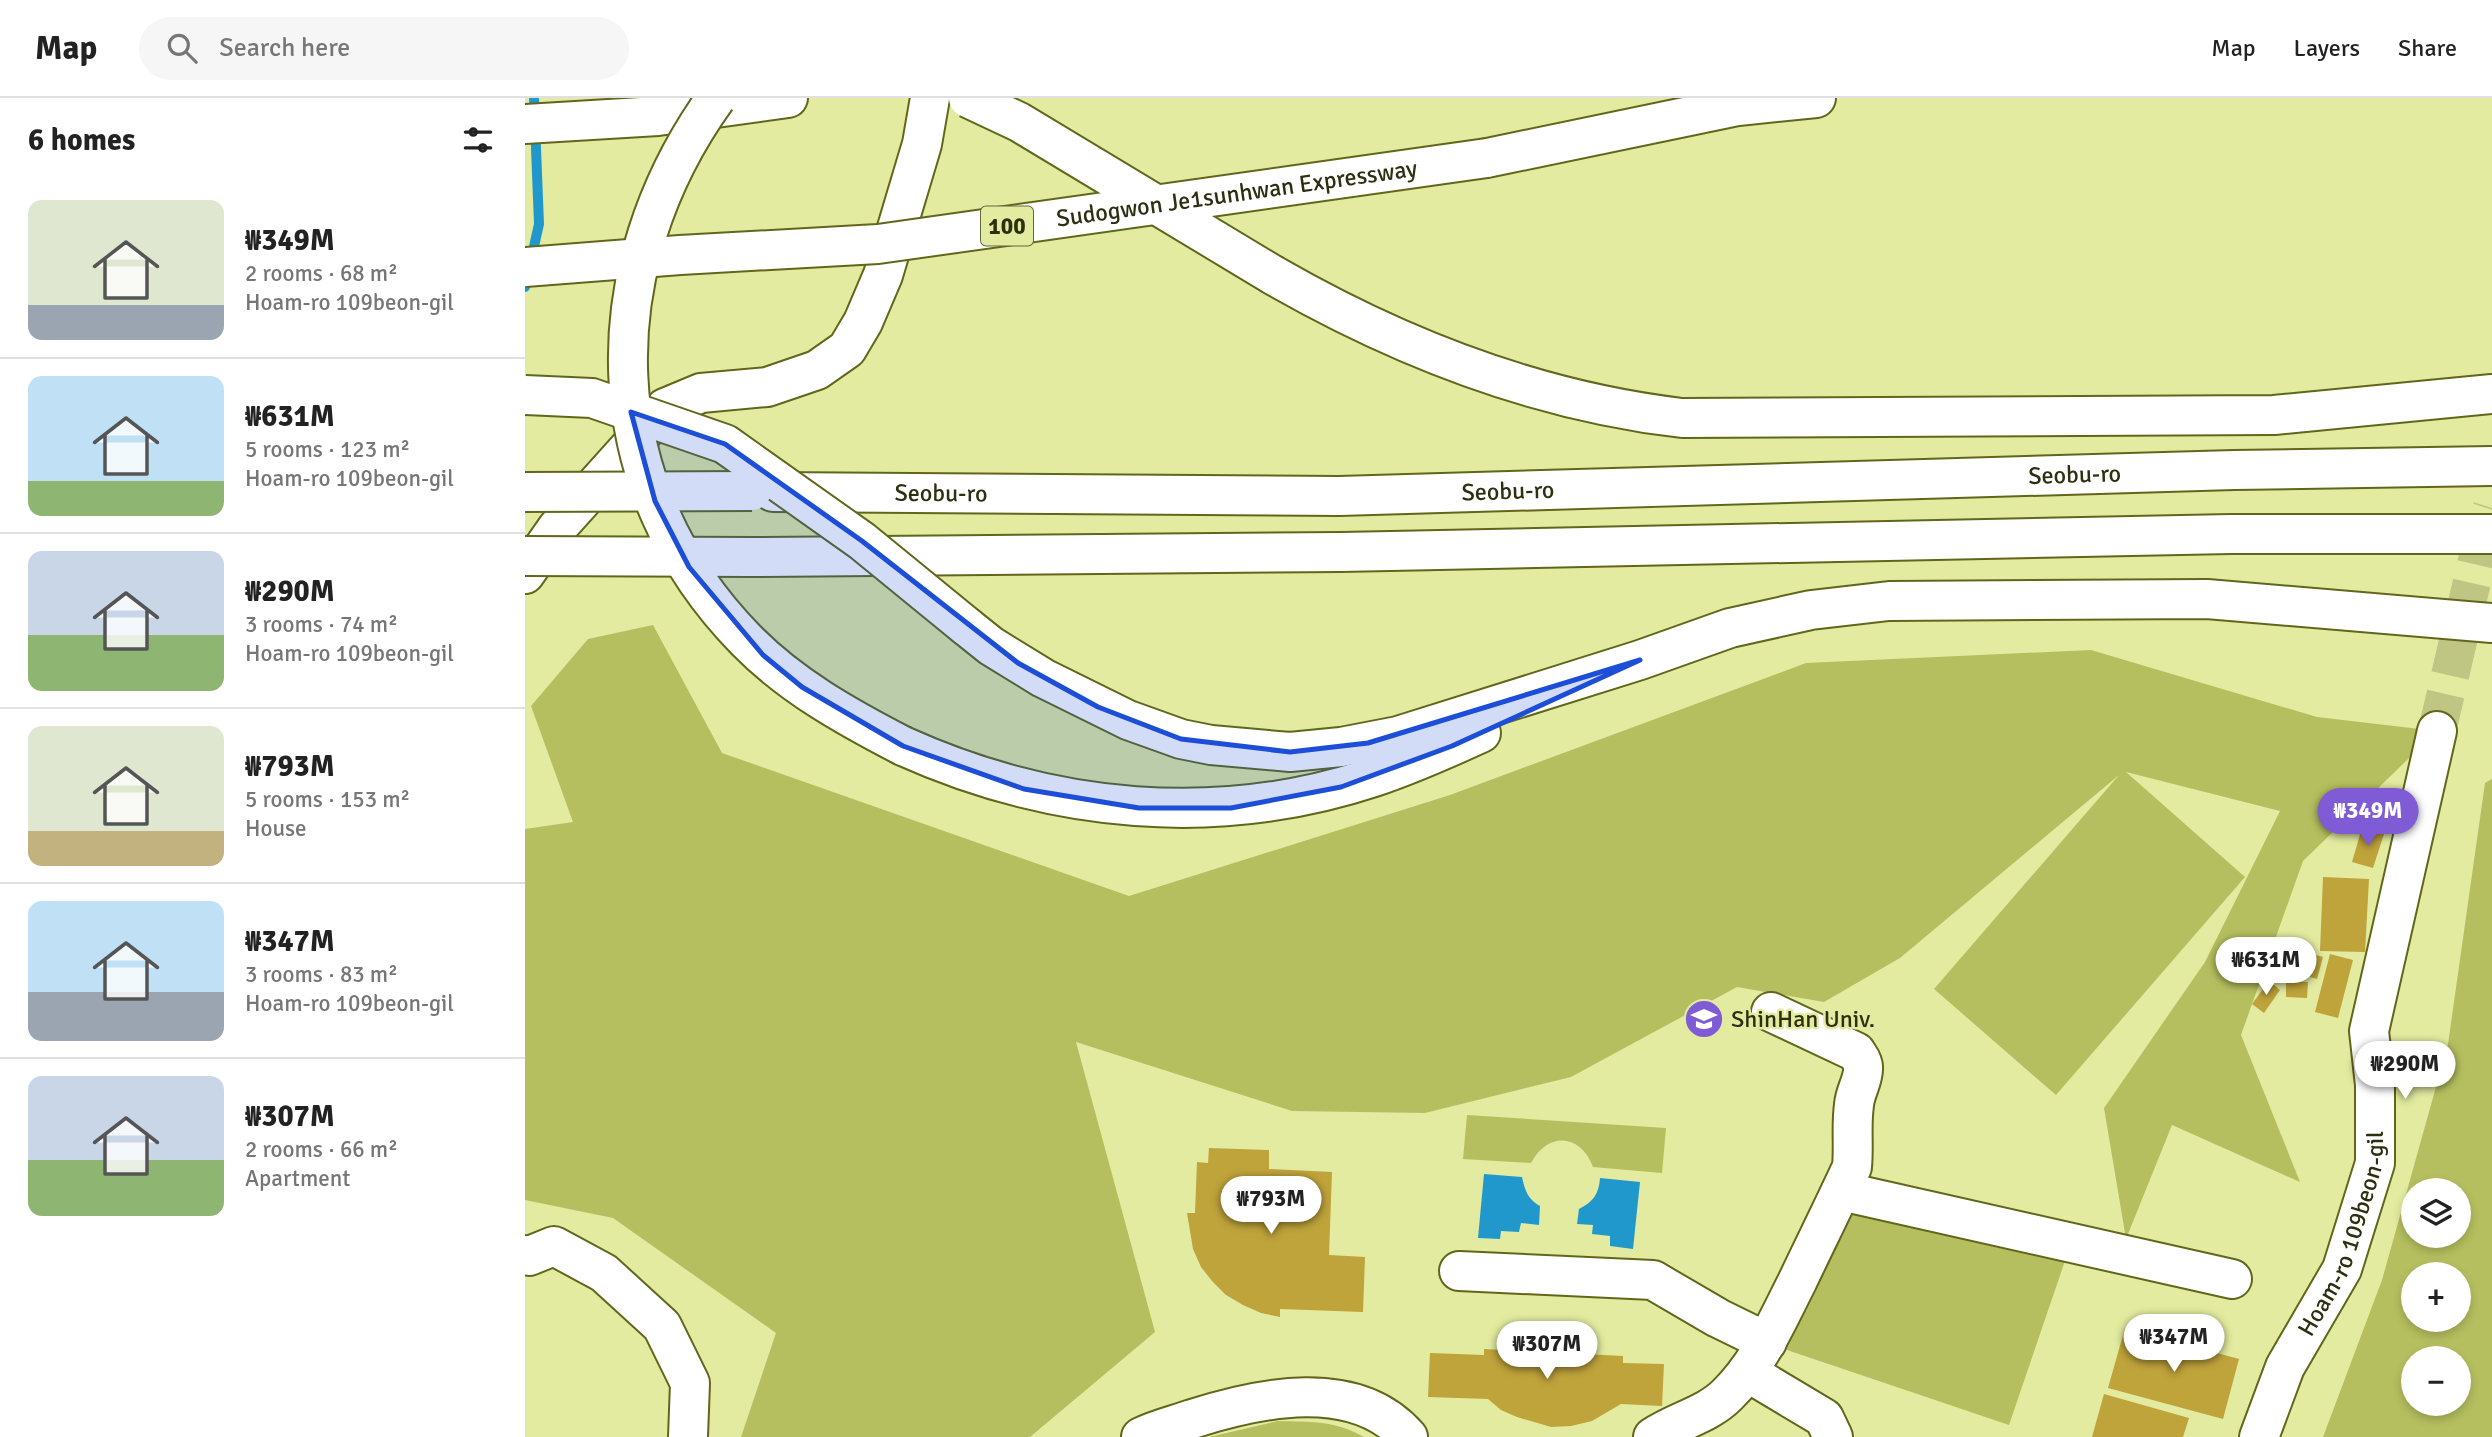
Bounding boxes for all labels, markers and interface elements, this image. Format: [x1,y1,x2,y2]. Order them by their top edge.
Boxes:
search box [139,17,629,80]
text: Map [35,28,97,69]
icon: search [163,29,201,67]
text: Search here [219,32,350,64]
text: Map [2211,33,2256,63]
text: Layers [2294,33,2360,63]
text: Share [2398,33,2457,63]
icon: filters [459,121,497,159]
text: 6 homes [28,122,135,159]
street label: Sudogwon Je1sunhwan Expressway [1054,153,1419,234]
road number: 100 [981,206,1033,246]
text: ₩349M [245,222,335,259]
icon: home [84,228,168,312]
text: 2 rooms · 68 m² [245,259,398,288]
text: Hoam-ro 109beon-gil [245,288,454,317]
text: ₩631M [245,398,335,435]
icon: home [84,404,168,488]
text: 5 rooms · 123 m² [245,435,410,464]
street label: Seobu-ro [2028,458,2122,491]
text: Hoam-ro 109beon-gil [245,464,454,493]
street label: Seobu-ro [1461,475,1555,507]
street label: Seobu-ro [894,478,988,509]
text: ₩290M [245,573,335,610]
icon: home [84,579,168,663]
text: 3 rooms · 74 m² [245,610,398,639]
text: Hoam-ro 109beon-gil [245,639,454,668]
text: ₩793M [245,748,335,785]
icon: home [84,754,168,838]
text: 5 rooms · 153 m² [245,785,410,814]
pin: ₩349M [2319,788,2417,848]
text: ₩349M [2334,796,2402,825]
text: House [245,814,307,843]
text: ₩347M [245,923,335,960]
icon: home [84,929,168,1013]
pin: ₩631M [2217,937,2315,997]
text: ₩631M [2232,945,2300,974]
text: 3 rooms · 83 m² [245,960,398,989]
text: Hoam-ro 109beon-gil [245,989,454,1018]
school or university icon: ShinHan Univ. [1683,998,1725,1040]
place label: ShinHan Univ. [1731,1004,1875,1034]
pin: ₩290M [2356,1042,2454,1101]
text: ₩290M [2371,1049,2439,1078]
text: ₩307M [245,1098,335,1135]
icon: home [84,1104,168,1188]
street label: Hoam-ro 109beon-gil [2291,1131,2390,1342]
text: 2 rooms · 66 m² [245,1135,398,1164]
text: Apartment [245,1164,350,1193]
pin: ₩793M [1222,1176,1320,1236]
map controls [2401,1178,2471,1416]
button: layers [2401,1178,2471,1248]
text: ₩793M [1237,1184,1305,1213]
button: + [2401,1262,2471,1332]
pin: ₩347M [2125,1314,2223,1374]
pin: ₩307M [1498,1322,1596,1381]
text: ₩347M [2140,1322,2208,1351]
text: ₩307M [1513,1329,1581,1358]
button: − [2401,1346,2471,1416]

